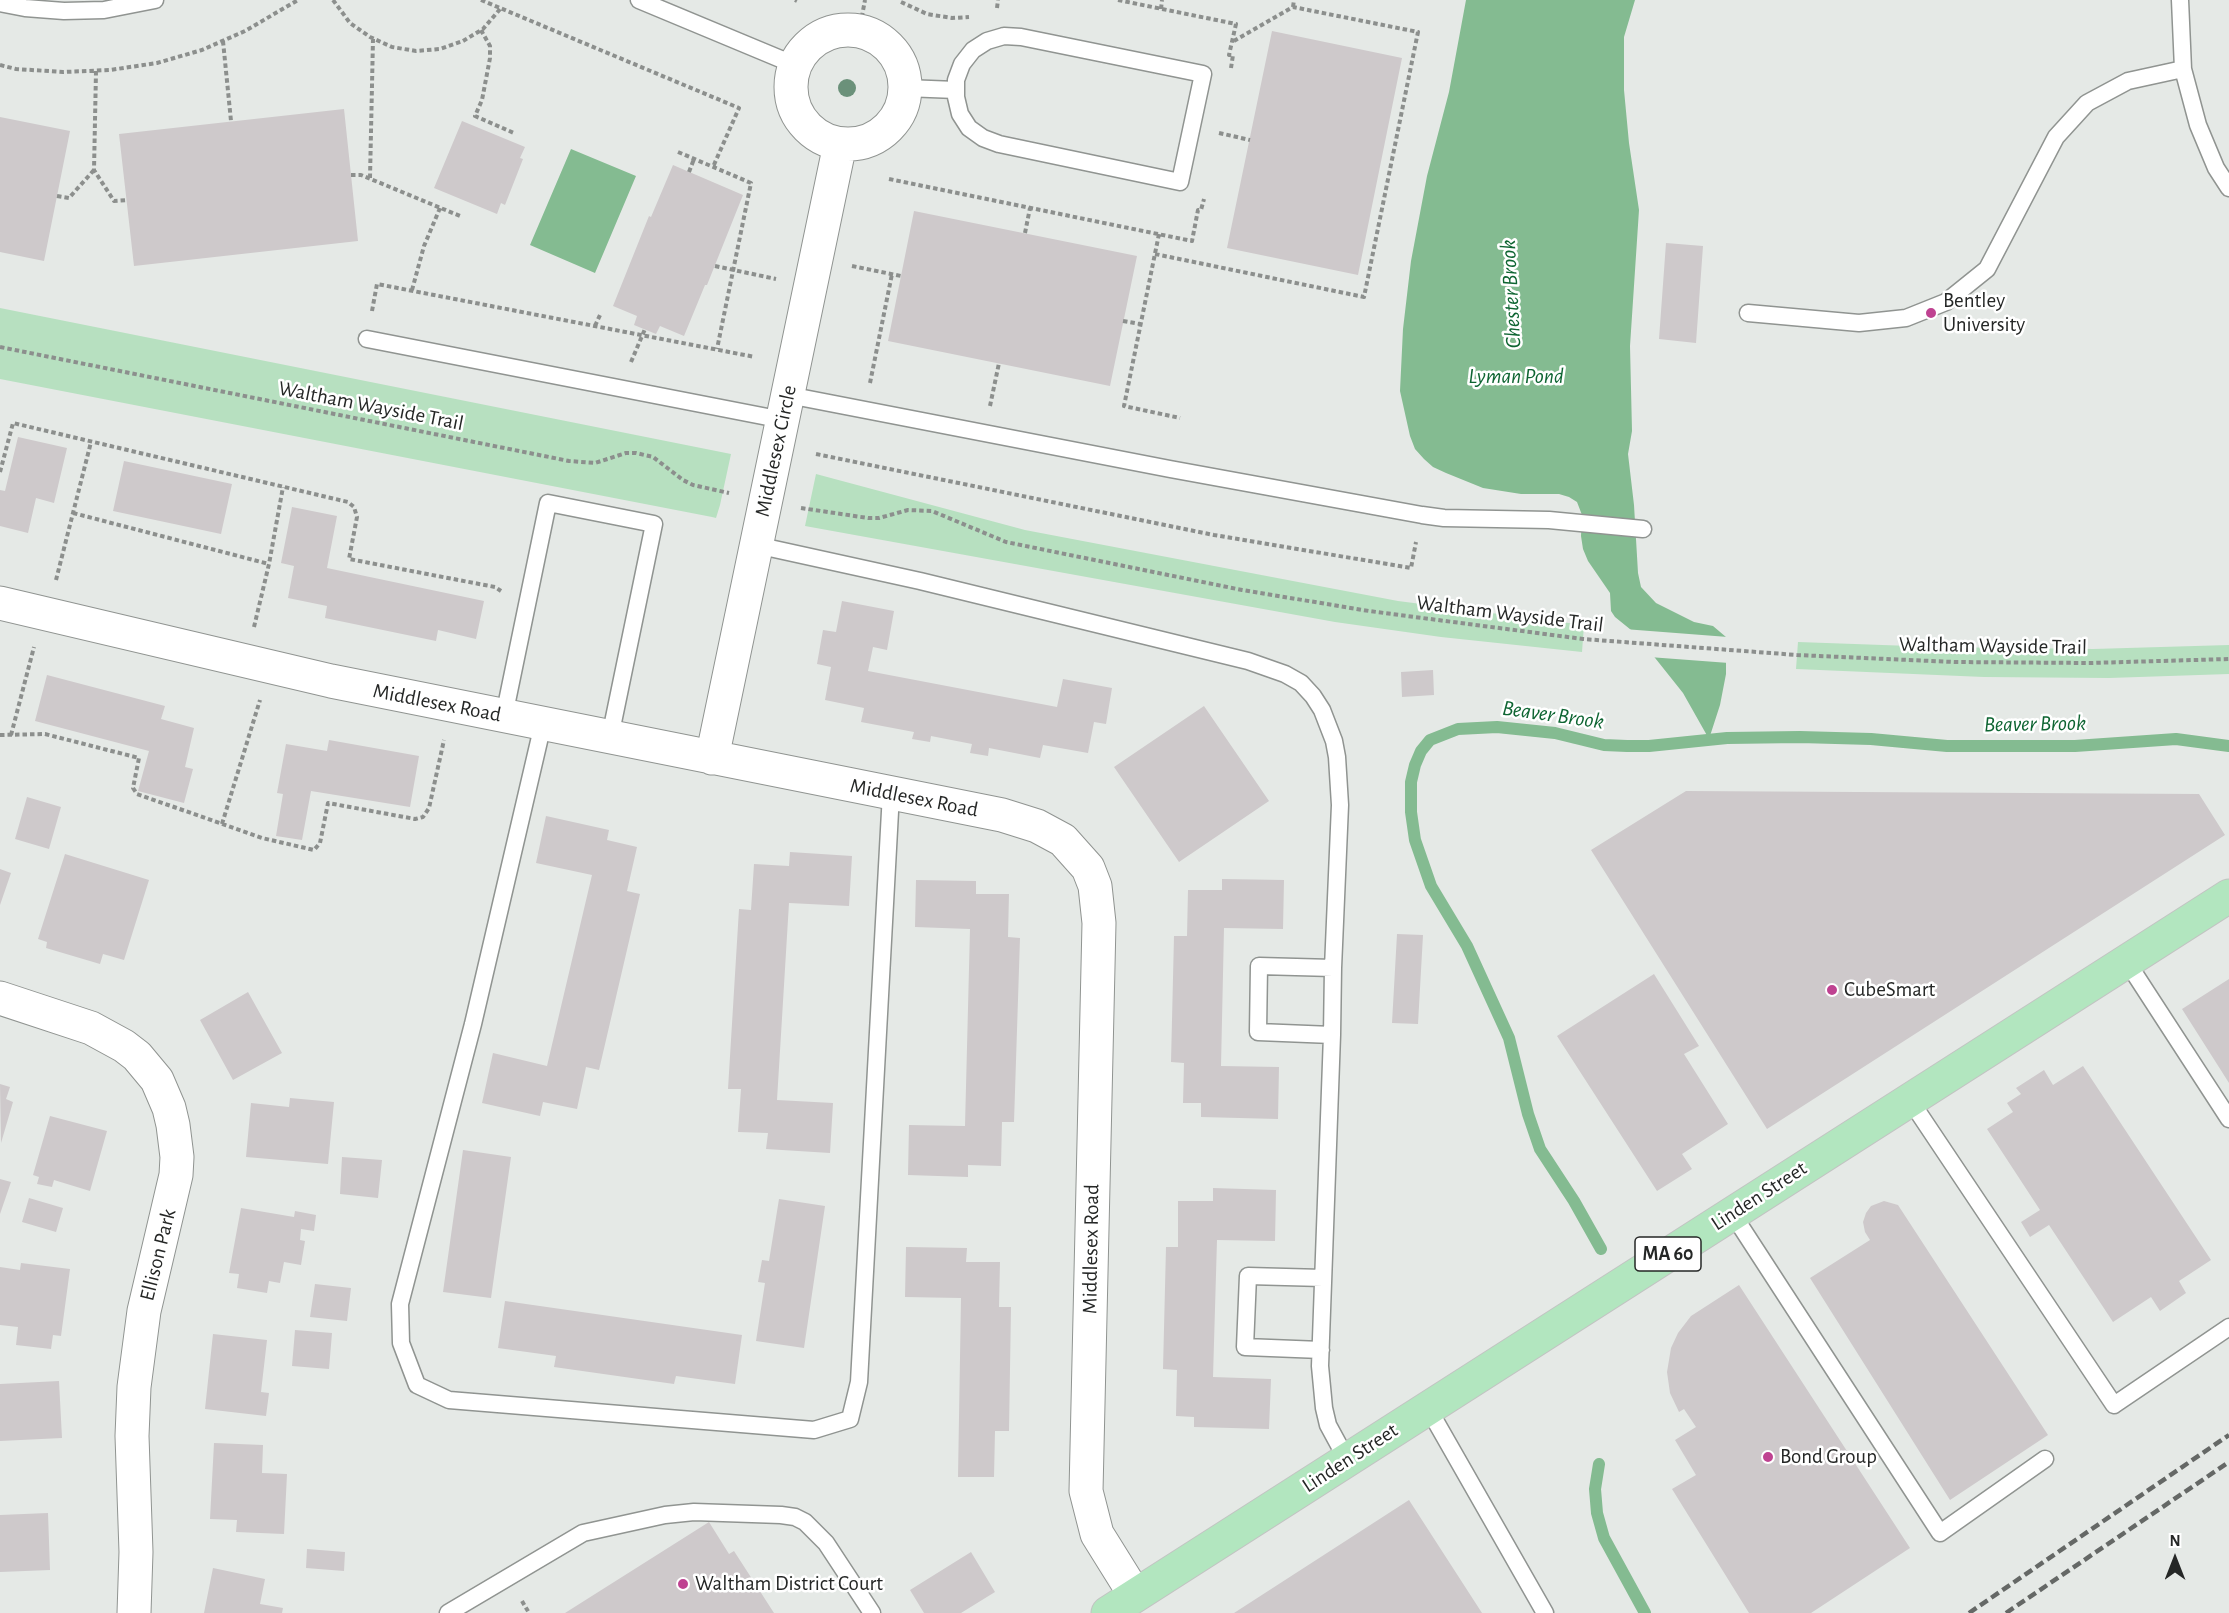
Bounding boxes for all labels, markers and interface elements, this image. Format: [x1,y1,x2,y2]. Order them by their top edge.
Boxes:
water label: Chester Brook [1495,239,1527,349]
place label: Bentley University [1943,288,2025,338]
marker: Bentley University [1924,306,1938,320]
water label: Lyman Pond [1468,363,1564,389]
street label: Waltham Wayside Trail [276,376,466,436]
street label: Middlesex Circle [750,383,802,519]
street label: Waltham Wayside Trail [1415,590,1605,638]
street label: Waltham Wayside Trail [1899,632,2087,660]
street label: Middlesex Road [371,678,503,728]
water label: Beaver Brook [1500,695,1606,735]
water label: Beaver Brook [1984,710,2086,738]
street label: Middlesex Road [848,773,980,823]
place label: CubeSmart [1844,977,1935,1003]
marker: CubeSmart [1825,983,1839,997]
street label: Linden Street [1706,1156,1812,1236]
street label: Middlesex Road [1077,1184,1105,1314]
street label: Ellison Park [134,1206,182,1304]
road number: MA 60 [1635,1237,1701,1271]
street label: Linden Street [1297,1418,1403,1498]
place label: Bond Group [1780,1444,1877,1470]
marker: Bond Group [1761,1450,1775,1464]
north arrow [2145,1529,2205,1589]
text: N [2169,1533,2181,1549]
place label: Waltham District Court [695,1571,883,1597]
marker: Waltham District Court [676,1577,690,1591]

